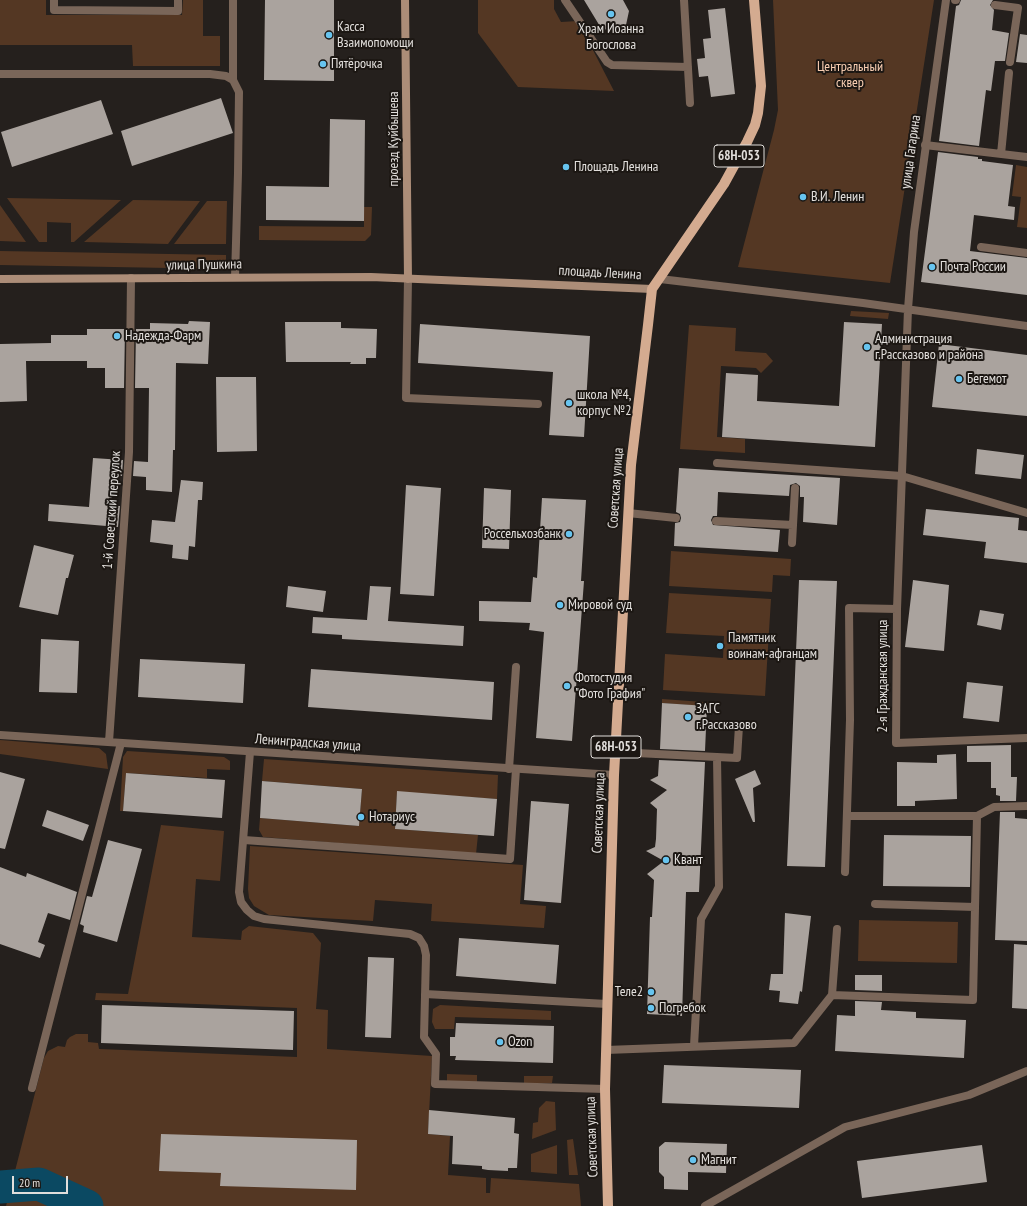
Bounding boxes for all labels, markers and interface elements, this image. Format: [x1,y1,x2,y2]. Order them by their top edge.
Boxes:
marker: Храм Иоанна Богослова [606,9,616,19]
place label: Касса Взаимопомощи [337,19,414,52]
place label: Храм Иоанна Богослова [578,21,644,54]
marker: Касса Взаимопомощи [324,30,334,40]
place label: Пятёрочка [331,56,383,72]
marker: Пятёрочка [318,59,328,69]
park label: Центральный сквер [817,59,883,92]
street label: проезд Куйбышева [386,91,402,187]
street label: улица Гагарина [897,114,925,190]
road number: 68Н-053 [714,145,764,167]
place label: Площадь Ленина [574,159,658,175]
marker: Площадь Ленина [561,162,571,172]
place label: В.И. Ленин [811,189,864,205]
marker: В.И. Ленин [798,192,808,202]
street label: улица Пушкина [166,256,242,274]
place label: Почта России [940,259,1006,275]
street label: площадь Ленина [558,262,642,284]
marker: Почта России [927,262,937,272]
place label: Надежда-Фарм [125,328,201,344]
marker: Надежда-Фарм [112,331,122,341]
place label: Администрация г.Рассказово и района [875,331,983,364]
marker: Администрация г.Рассказово и района [862,342,872,352]
place label: Бегемот [967,371,1006,387]
marker: Бегемот [954,374,964,384]
place label: школа №4, корпус №2 [577,387,631,420]
marker: школа №4, корпус №2 [564,398,574,408]
street label: Советская улица [605,447,627,529]
street label: 1-й Советский переулок [99,450,125,570]
place label: Россельхозбанк [484,526,561,542]
marker: Россельхозбанк [564,529,574,539]
place label: Мировой суд [568,597,632,613]
marker: Мировой суд [555,600,565,610]
street label: 2-я Гражданская улица [875,620,891,732]
place label: Памятник воинам-афганцам [728,630,817,662]
marker: Памятник воинам-афганцам [715,641,725,651]
place label: Фотостудия "Фото Графия" [575,670,645,702]
marker: Фотостудия "Фото Графия" [562,681,572,691]
place label: ЗАГС г.Рассказово [696,701,757,734]
marker: ЗАГС г.Рассказово [683,712,693,722]
street label: Ленинградская улица [254,731,362,755]
road number: 68Н-053 [591,736,641,758]
street label: Советская улица [589,772,609,854]
place label: Нотариус [369,809,415,825]
marker: Нотариус [356,812,366,822]
place label: Квант [674,852,703,868]
marker: Квант [661,855,671,865]
place label: Теле2 [615,984,643,1000]
marker: Теле2 [646,987,656,997]
place label: Погребок [659,1000,706,1016]
marker: Погребок [646,1003,656,1013]
place label: Ozon [508,1034,533,1050]
marker: Ozon [495,1037,505,1047]
street label: Советская улица [582,1096,602,1178]
place label: Магнит [701,1152,736,1168]
marker: Магнит [688,1155,698,1165]
scale bar [14,1168,70,1194]
text: 20 m [19,1175,40,1190]

